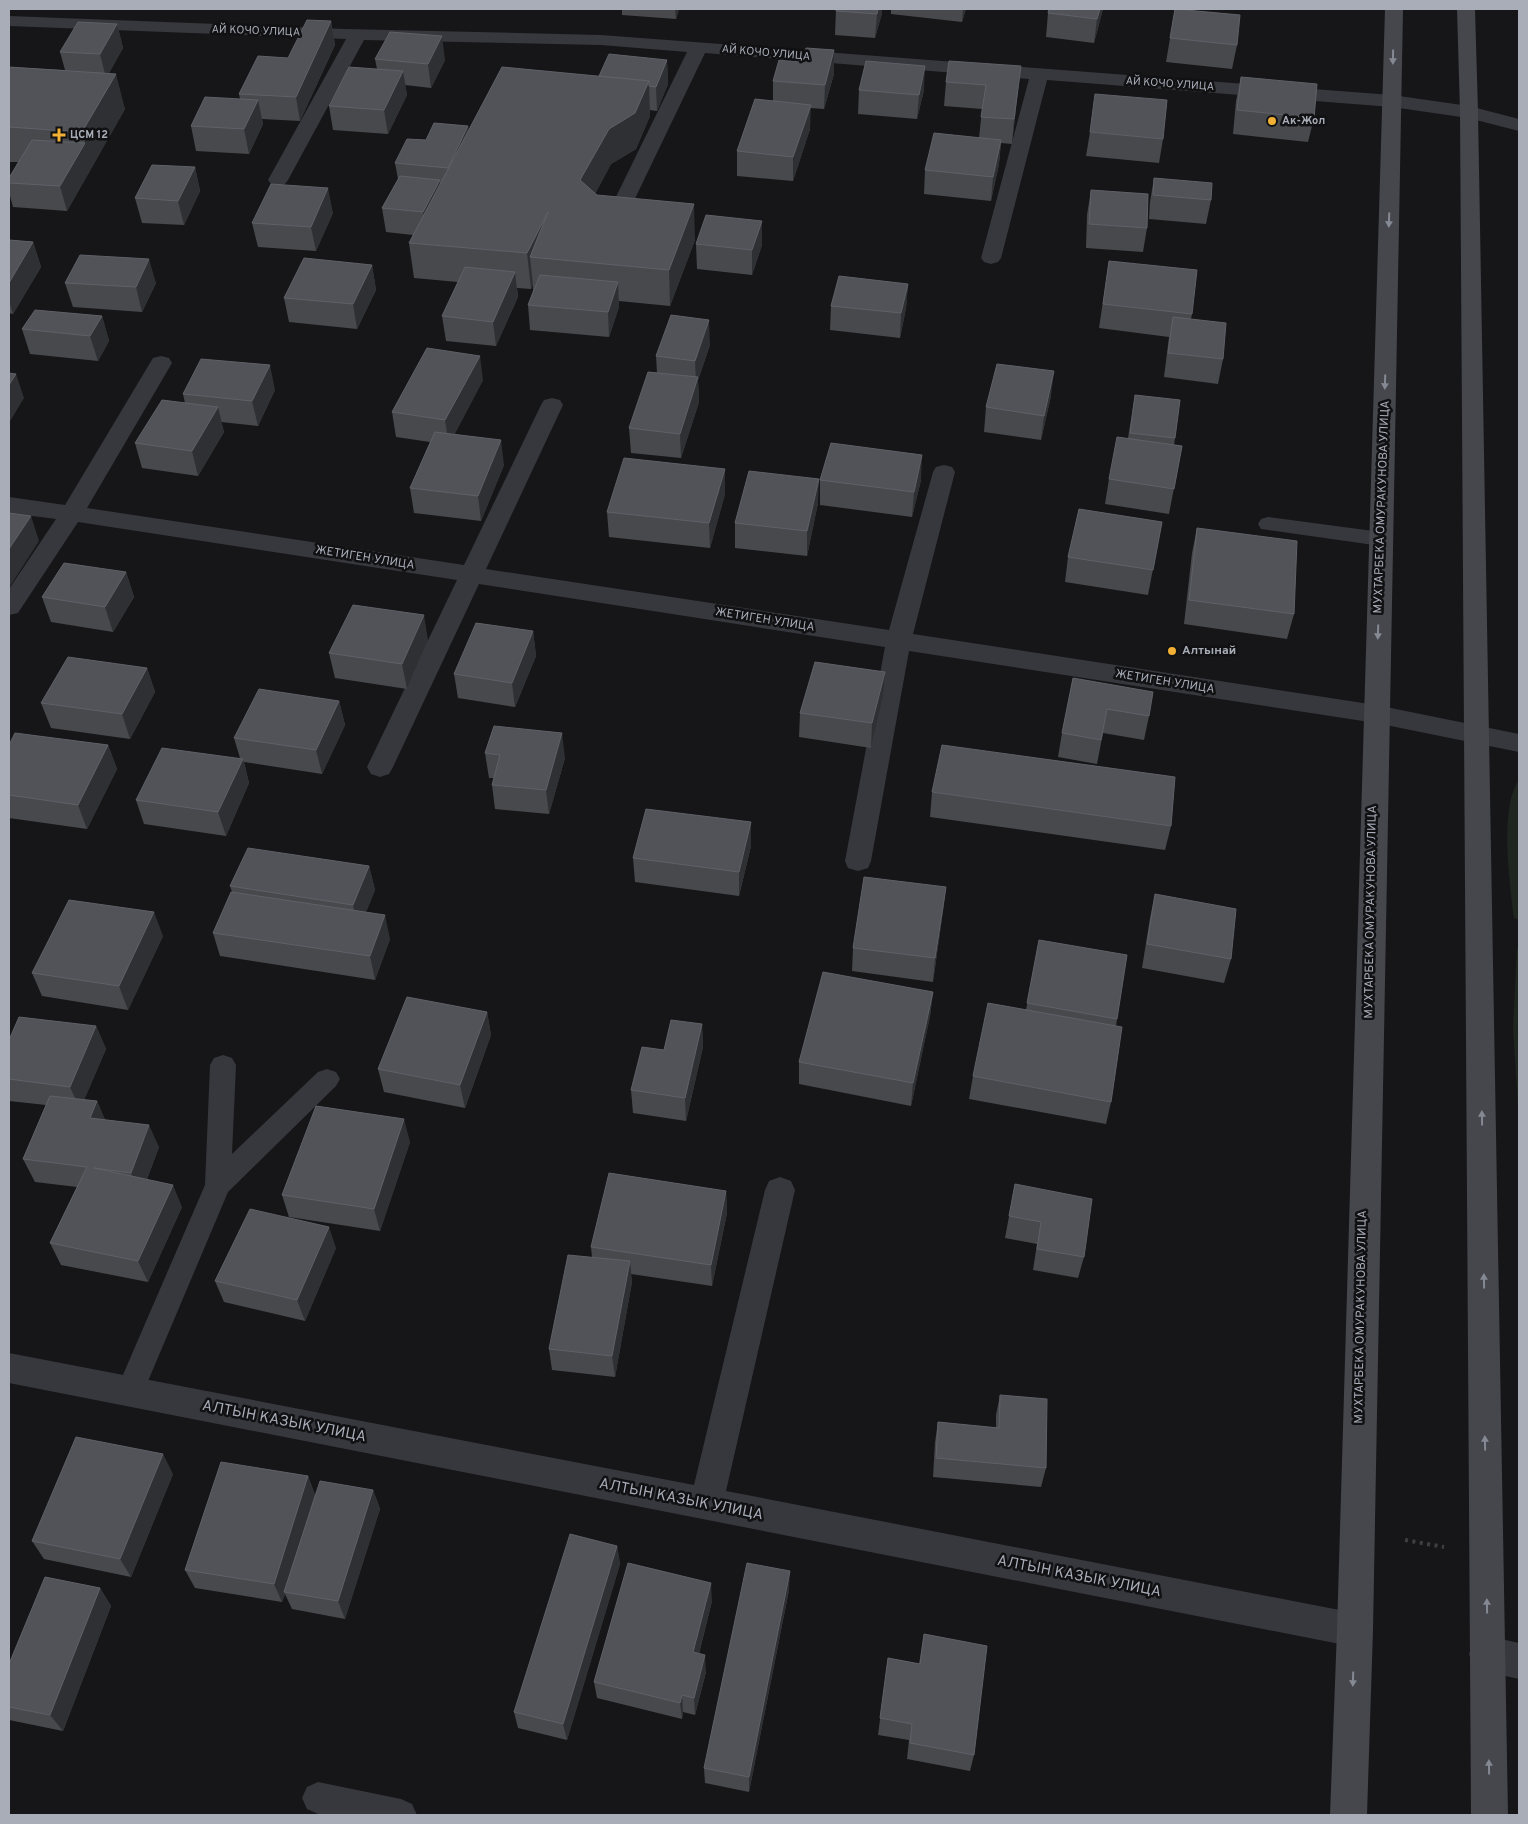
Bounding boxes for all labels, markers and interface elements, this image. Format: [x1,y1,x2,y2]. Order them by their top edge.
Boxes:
street label: АЙ КОЧО УЛИЦА [211,21,301,40]
street label: АЙ КОЧО УЛИЦА [721,41,811,64]
one-way arrow [1389,50,1397,66]
street label: АЙ КОЧО УЛИЦА [1125,73,1215,94]
place label: Ак-Жол [1282,114,1325,128]
marker: Ак-Жол [1266,115,1278,127]
marker: ЦСМ 12 [52,128,66,142]
place label: ЦСМ 12 [70,128,108,142]
one-way arrow [1385,212,1393,228]
one-way arrow [1381,375,1389,391]
street label: МУХТАРБЕКА ОМУРАКУНОВА УЛИЦА [1370,400,1394,614]
street label: ЖЕТИГЕН УЛИЦА [314,542,416,574]
street label: ЖЕТИГЕН УЛИЦА [714,604,816,636]
one-way arrow [1374,625,1382,641]
place label: Алтынай [1182,643,1236,659]
marker: Алтынай [1166,645,1178,657]
street label: ЖЕТИГЕН УЛИЦА [1114,666,1216,698]
street label: МУХТАРБЕКА ОМУРАКУНОВА УЛИЦА [1361,805,1381,1019]
one-way arrow [1478,1110,1486,1126]
street label: МУХТАРБЕКА ОМУРАКУНОВА УЛИЦА [1351,1210,1371,1424]
one-way arrow [1480,1272,1488,1288]
street label: АЛТЫН КАЗЫК УЛИЦА [200,1397,368,1447]
one-way arrow [1481,1435,1489,1451]
street label: АЛТЫН КАЗЫК УЛИЦА [597,1475,765,1525]
street label: АЛТЫН КАЗЫК УЛИЦА [995,1552,1163,1602]
one-way arrow [1483,1597,1491,1613]
one-way arrow [1349,1671,1357,1687]
one-way arrow [1485,1758,1493,1774]

